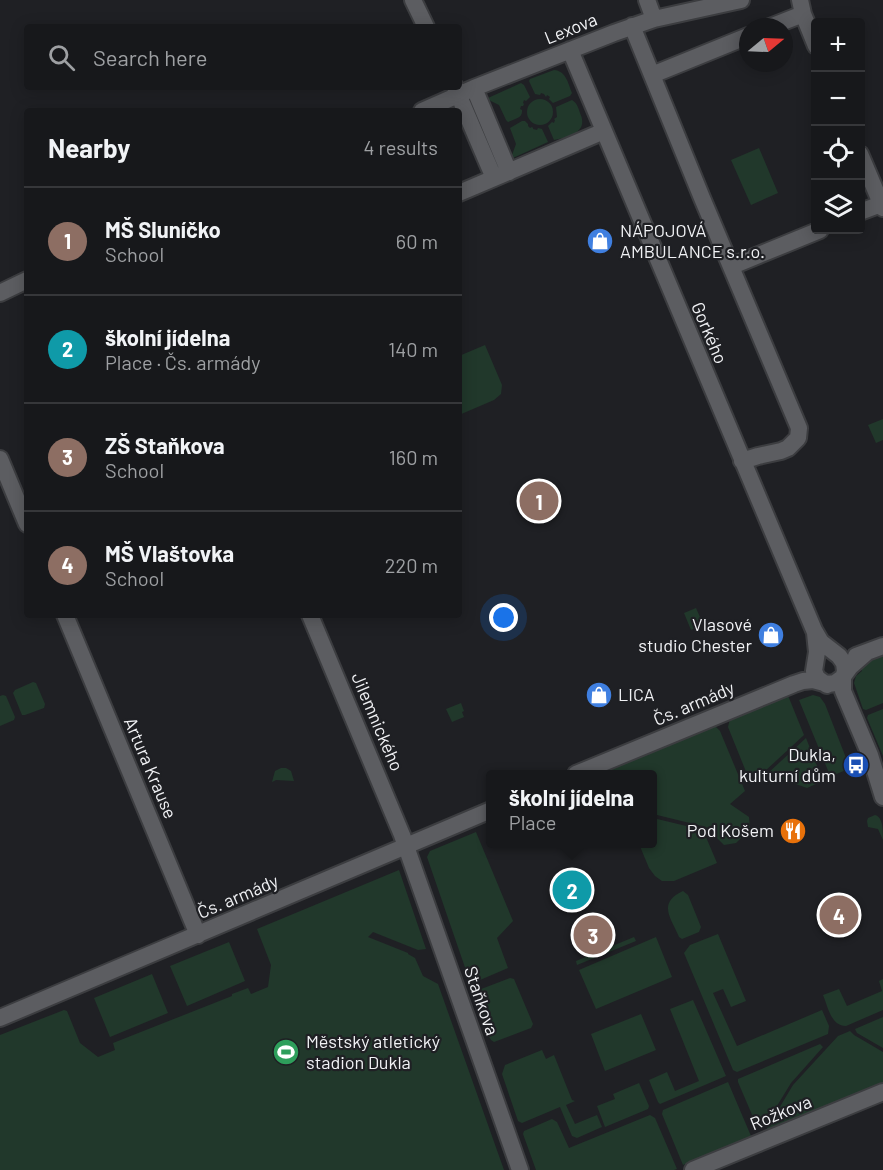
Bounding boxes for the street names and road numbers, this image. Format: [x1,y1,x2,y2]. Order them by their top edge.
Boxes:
street label: Lexova [541,8,600,49]
street label: Gorkého [687,298,733,367]
street label: Jilemnického [347,669,409,774]
street label: Čs. armády [650,676,737,730]
street label: Artura Krause [120,714,182,822]
street label: Čs. armády [194,869,281,923]
street label: Staňkova [460,963,504,1038]
street label: Rožkova [747,1090,815,1134]

